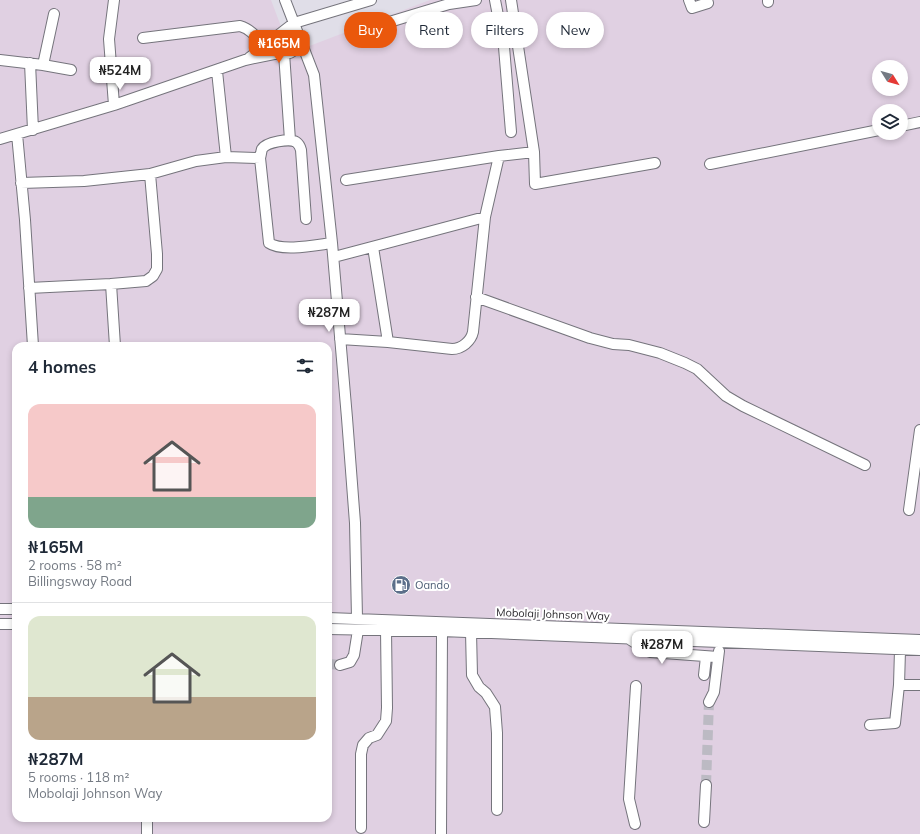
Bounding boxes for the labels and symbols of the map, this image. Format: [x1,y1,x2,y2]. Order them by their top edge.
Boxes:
pin: ₦165M [251,30,307,64]
pin: ₦524M [92,57,148,91]
north arrow [872,60,908,96]
pin: ₦287M [301,299,357,333]
fuel station icon: Oando [390,574,412,596]
place label: Oando [415,578,449,592]
street label: Mobolaji Johnson Way [496,605,610,623]
pin: ₦287M [634,631,690,665]

